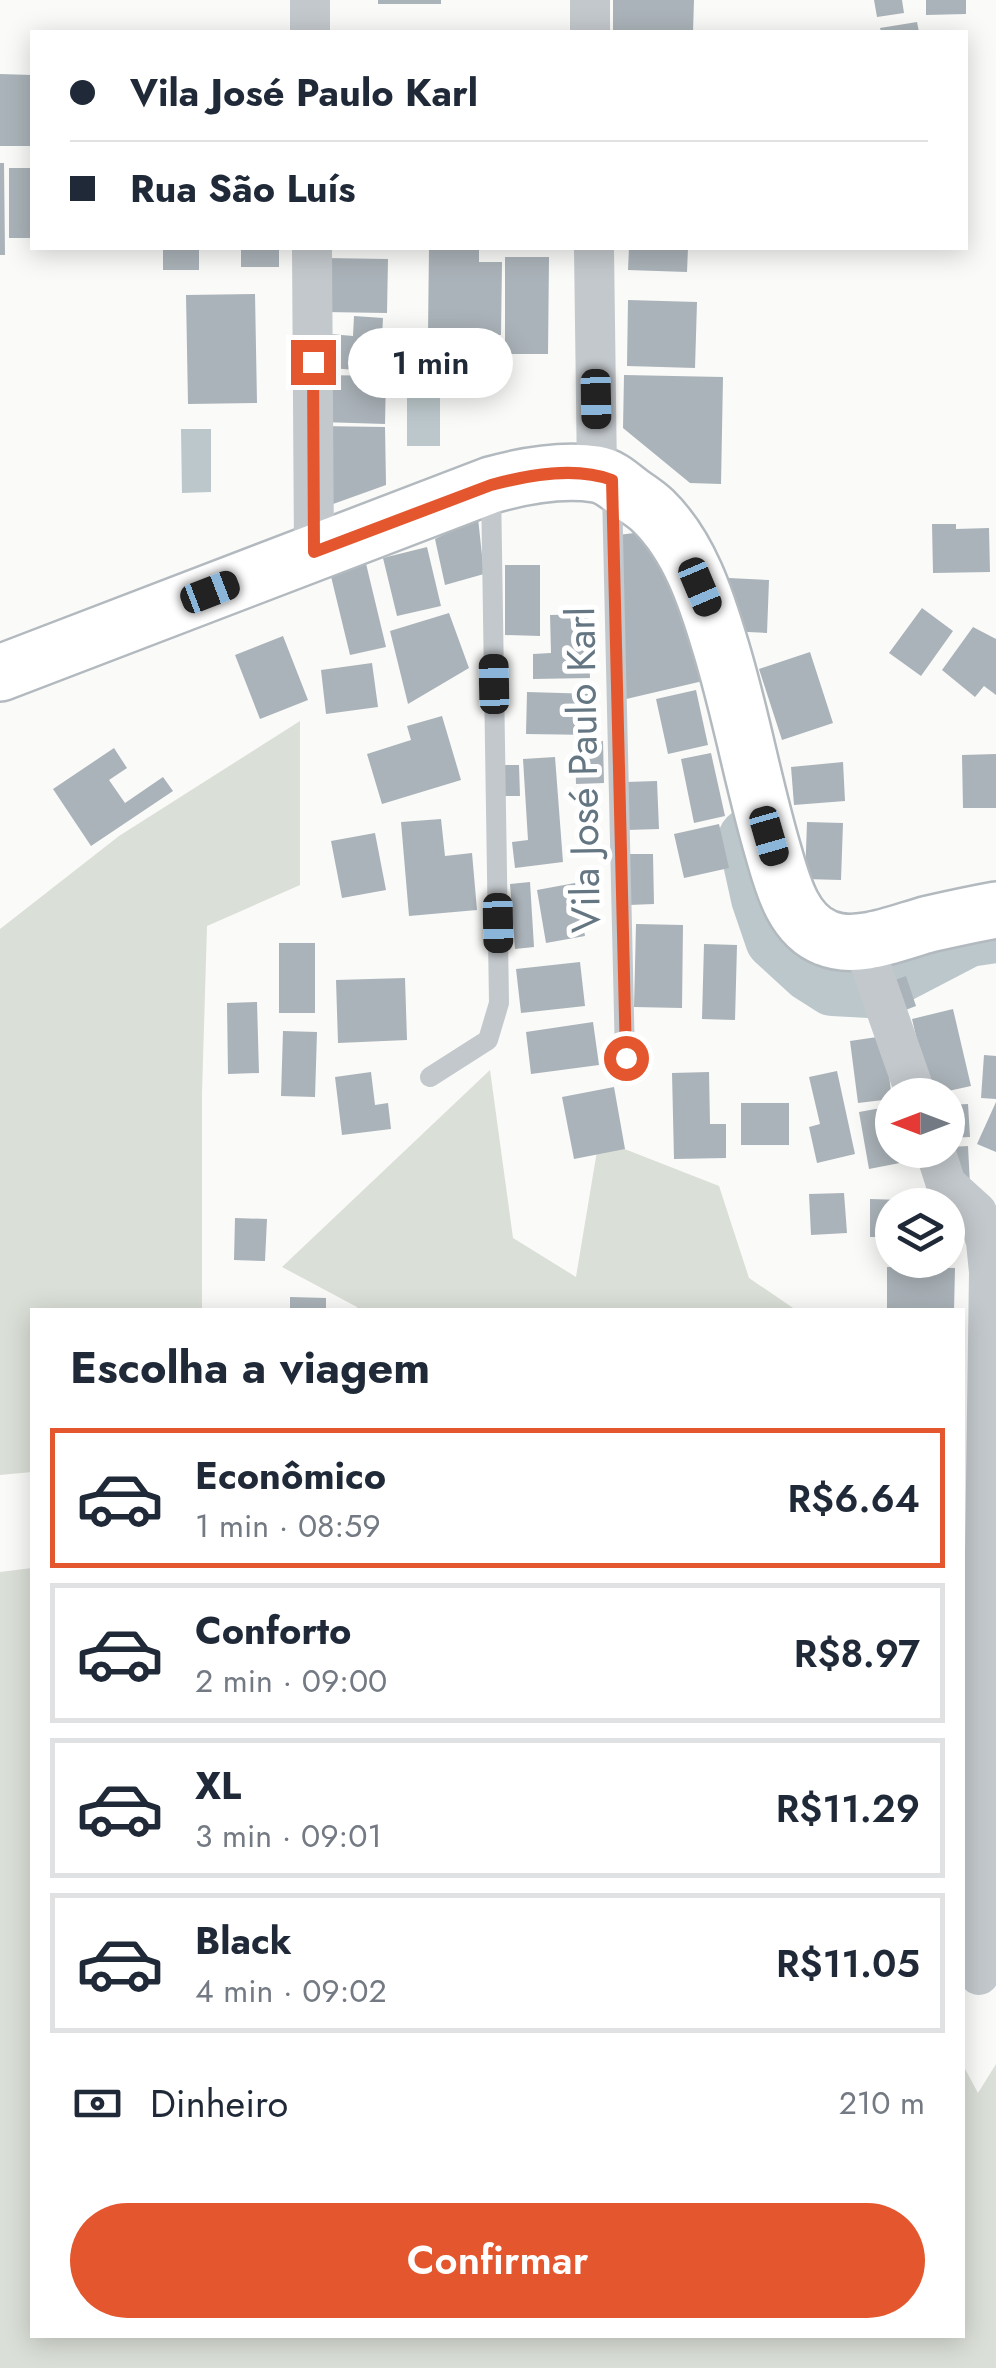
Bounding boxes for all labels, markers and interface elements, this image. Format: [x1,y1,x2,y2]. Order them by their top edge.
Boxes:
text: Vila José Paulo Karl [130,65,478,120]
text: Rua São Luís [130,161,356,216]
callout: 1 min [348,327,513,397]
route end [291,340,336,385]
text: 1 min [392,340,469,386]
car [580,369,612,429]
car [674,554,726,620]
car [177,567,243,617]
street label: Vila José Paulo Karl [551,606,615,934]
car [478,654,510,714]
car [746,803,792,869]
car [482,893,514,953]
route start [604,1036,649,1081]
north arrow [875,1078,965,1168]
map controls [875,1078,965,1278]
button: layers [875,1188,965,1278]
text: Escolha a viagem [70,1335,430,1400]
text: Econômico [195,1448,386,1503]
icon: car [75,1453,165,1543]
text: R$6.64 [788,1471,920,1526]
text: 1 min · 08:59 [195,1503,381,1549]
text: Conforto [195,1603,352,1658]
icon: car [75,1608,165,1698]
text: R$8.97 [794,1626,920,1681]
text: 2 min · 09:00 [195,1658,387,1704]
text: XL [195,1758,241,1813]
icon: car [75,1763,165,1853]
text: R$11.29 [776,1781,920,1836]
text: 3 min · 09:01 [195,1813,382,1859]
text: Black [195,1913,292,1968]
icon: car [75,1918,165,2008]
text: R$11.05 [776,1936,920,1991]
text: 4 min · 09:02 [195,1968,387,2014]
icon: cash [70,2076,125,2131]
text: Dinheiro [150,2076,288,2131]
text: 210 m [839,2080,925,2126]
button: Confirmar [70,2203,925,2318]

